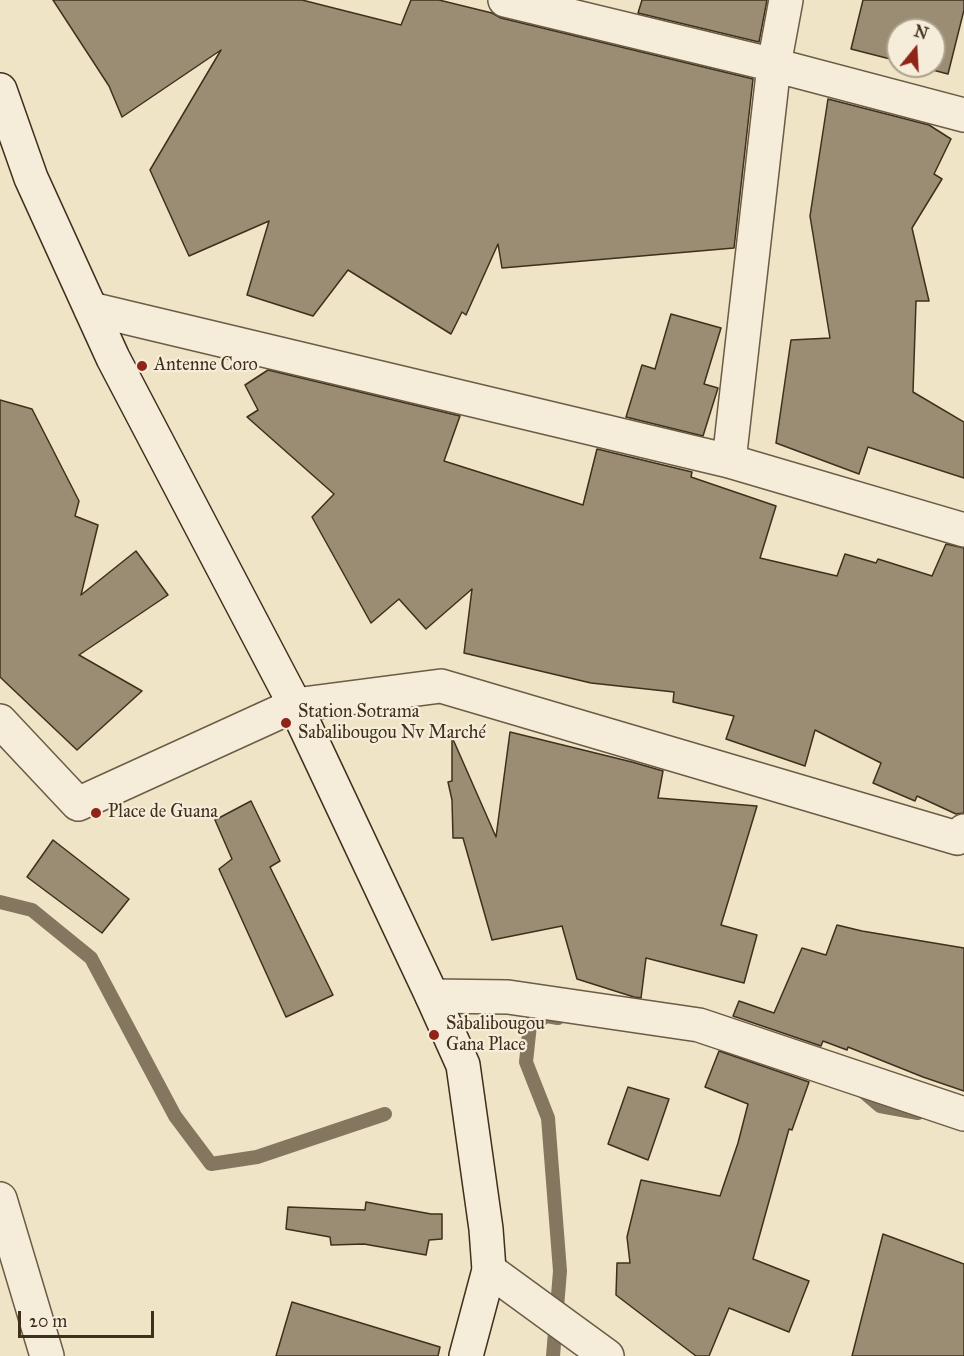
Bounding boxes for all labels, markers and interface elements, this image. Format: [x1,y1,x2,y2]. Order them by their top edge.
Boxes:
north arrow [886,18,946,78]
text: N [912,21,930,43]
place label: Antenne Coro [154,355,258,377]
marker: Antenne Coro [135,359,149,373]
place label: Station Sotrama Sabalibougou Nv Marché [298,702,486,744]
marker: Station Sotrama Sabalibougou Nv Marché [279,716,293,730]
place label: Place de Guana [108,802,218,824]
marker: Place de Guana [89,806,103,820]
place label: Sabalibougou Gana Place [446,1014,545,1056]
marker: Sabalibougou Gana Place [427,1028,441,1042]
scale bar [21,1299,158,1337]
text: 20 m [29,1310,67,1332]

